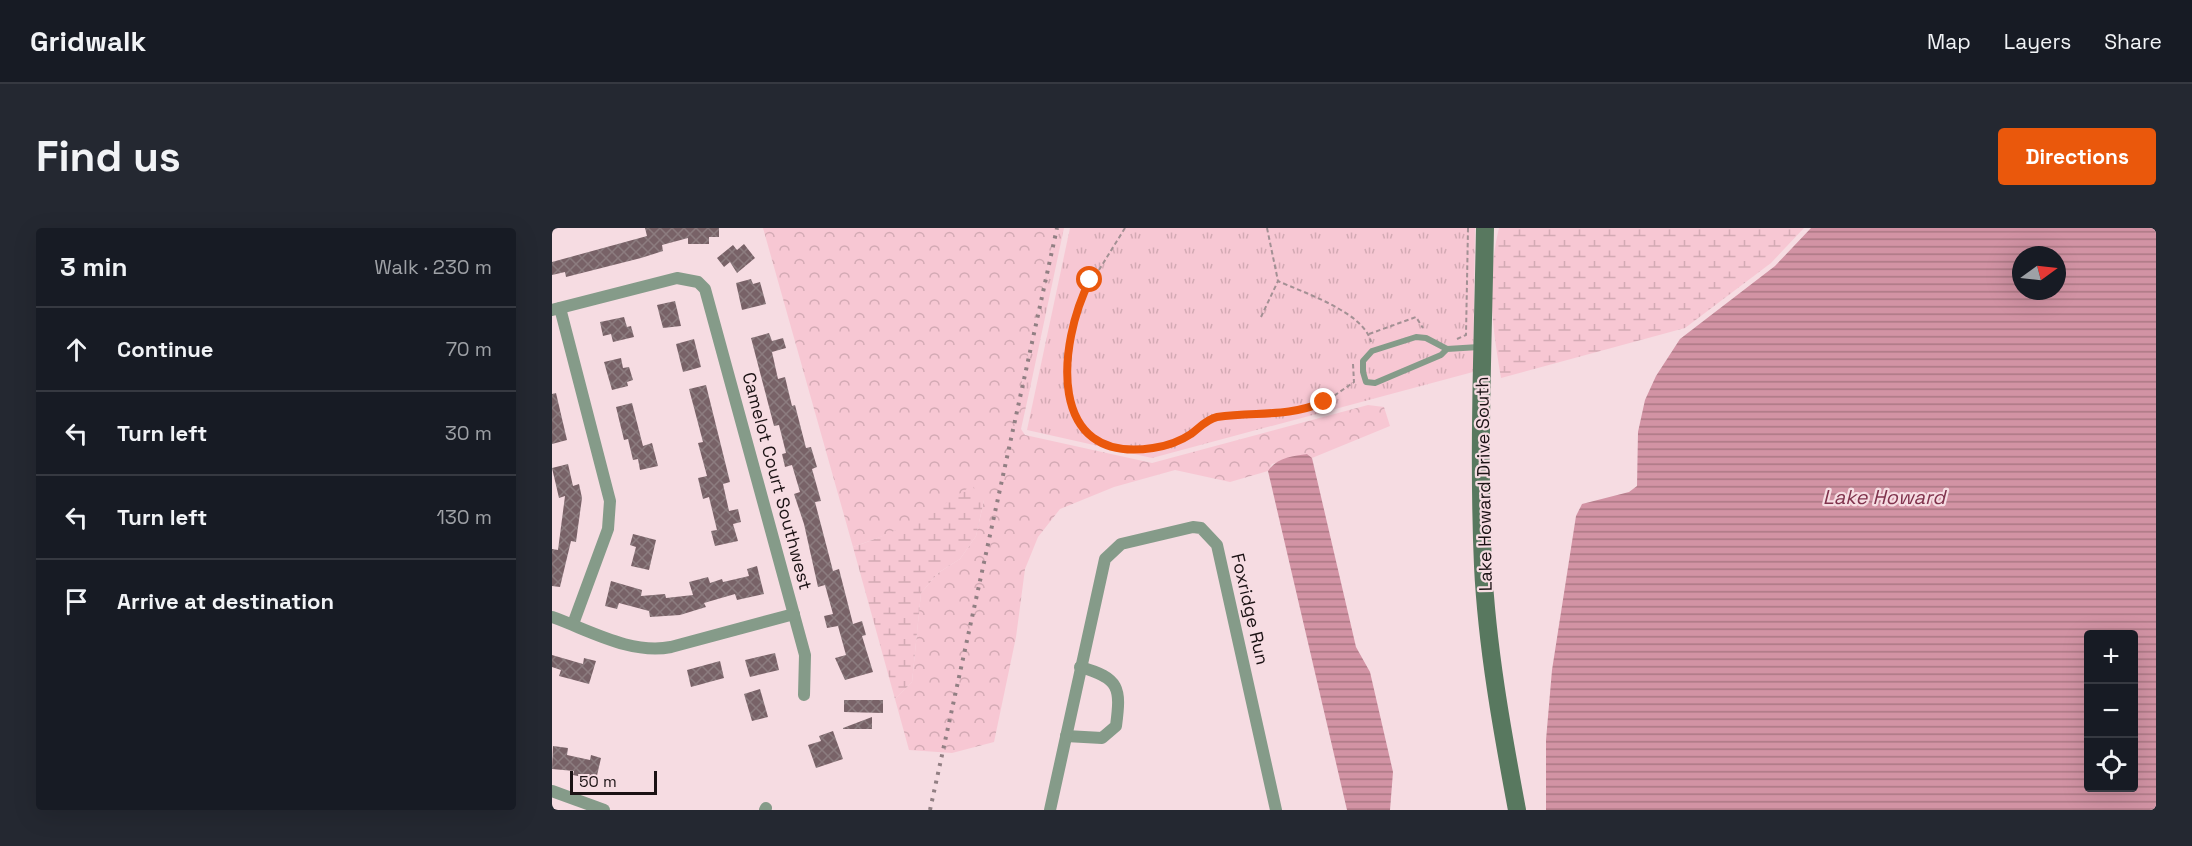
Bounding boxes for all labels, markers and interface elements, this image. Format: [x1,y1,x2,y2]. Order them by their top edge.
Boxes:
text: Gridwalk [30,23,146,59]
text: Map [1927,28,1971,55]
text: Layers [2004,28,2071,55]
text: Share [2104,28,2162,55]
button: Directions [1998,128,2156,185]
text: Find us [36,130,181,183]
north arrow [2012,246,2066,300]
text: 3 min [60,250,128,284]
text: Walk · 230 m [374,254,492,280]
route start [1076,266,1102,292]
icon: ahead [60,333,93,366]
text: Continue [117,335,213,363]
text: 70 m [446,336,492,362]
street label: Camelot Court Southwest [737,370,818,592]
street label: Lake Howard Drive South [1470,376,1497,592]
route end [1310,388,1336,414]
icon: left [60,417,93,450]
text: Turn left [117,419,207,447]
text: 30 m [445,420,492,446]
water label: Lake Howard [1823,484,1947,510]
icon: left [60,501,93,534]
text: Turn left [117,503,207,531]
text: 130 m [436,504,492,530]
street label: Foxridge Run [1226,551,1274,667]
icon: arrive [60,585,93,618]
text: Arrive at destination [117,587,334,615]
map controls [2084,630,2138,792]
button: + [2084,630,2138,684]
button: − [2084,684,2138,738]
button: locate [2084,738,2138,792]
scale bar [570,768,657,796]
text: 50 m [579,771,617,792]

